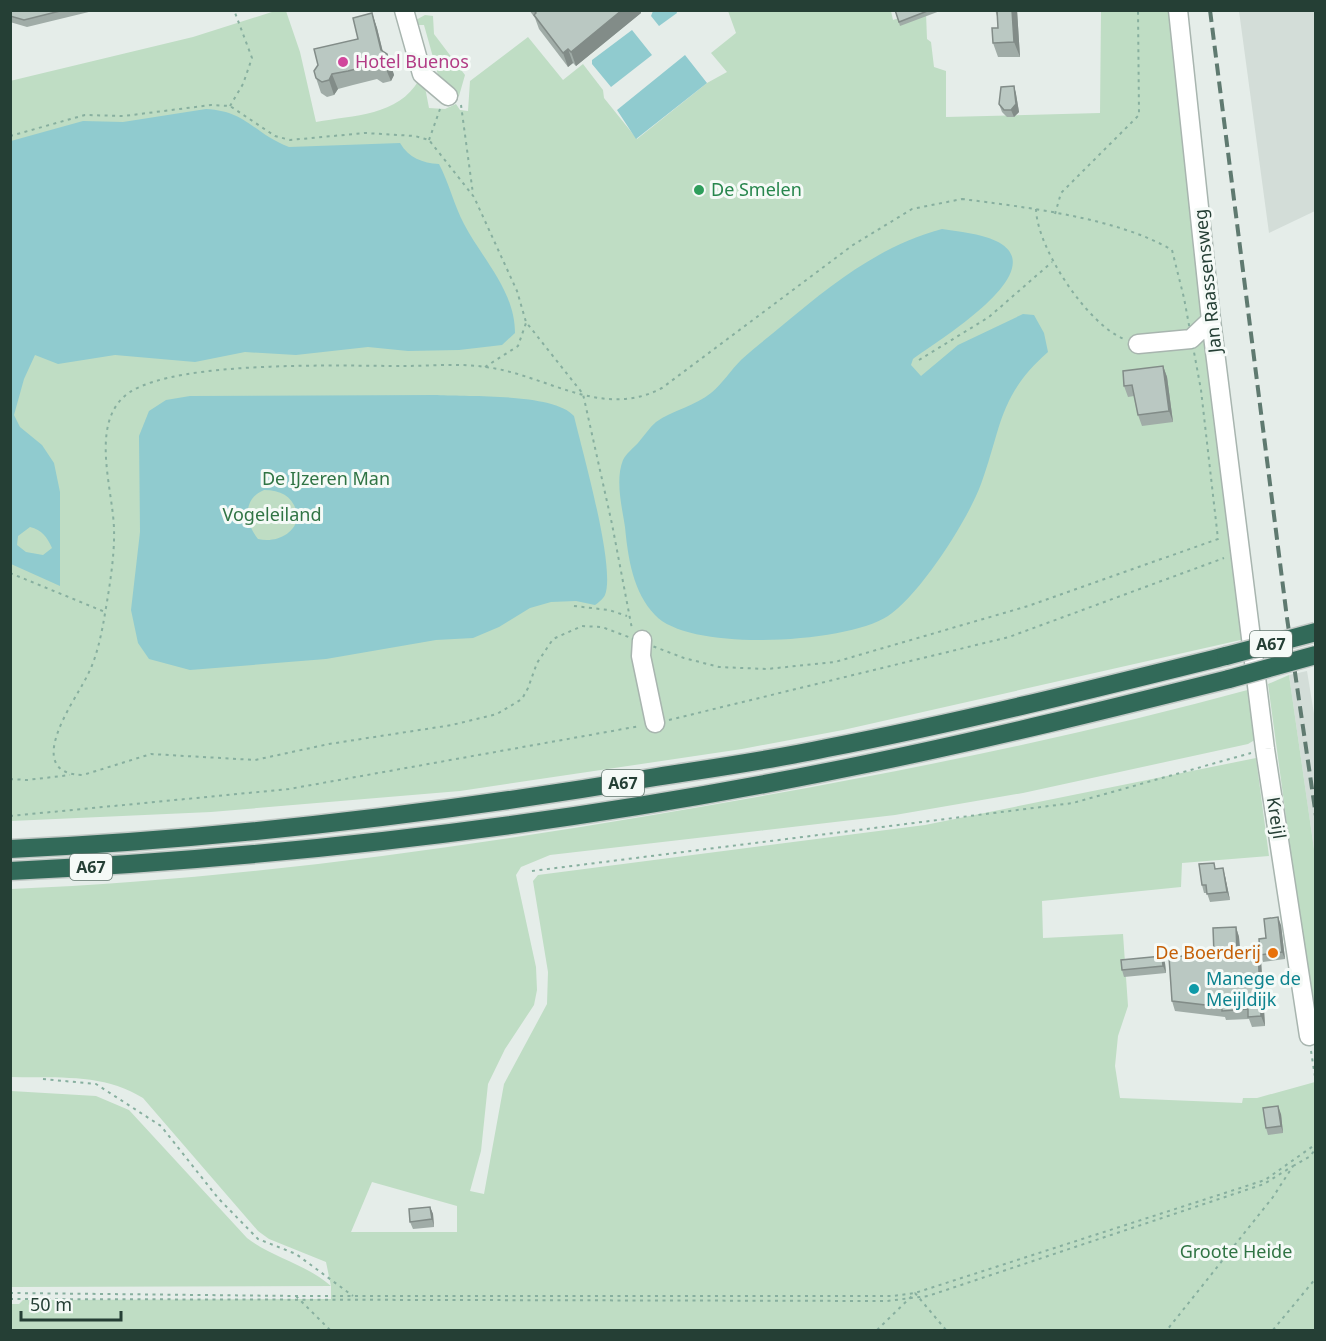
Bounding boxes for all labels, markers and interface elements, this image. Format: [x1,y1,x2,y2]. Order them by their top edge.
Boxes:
place label: Hotel Buenos [355,49,469,73]
marker: Hotel Buenos [336,55,350,69]
place label: De Smelen [711,177,802,201]
marker: De Smelen [692,183,706,197]
street label: Jan Raassensweg [1188,208,1227,356]
park label: De IJzeren Man [262,466,390,490]
park label: Vogeleiland [223,502,321,526]
road number: A67 [1250,631,1292,657]
road number: A67 [602,770,644,796]
street label: Kreijl [1262,795,1292,841]
road number: A67 [70,854,112,880]
place label: De Boerderij [1155,940,1261,964]
marker: De Boerderij [1266,946,1280,960]
place label: Manege de Meijldijk [1206,966,1301,1011]
marker: Manege de Meijldijk [1187,982,1201,996]
park label: Groote Heide [1180,1239,1292,1263]
scale bar [21,1284,122,1322]
text: 50 m [30,1292,72,1316]

